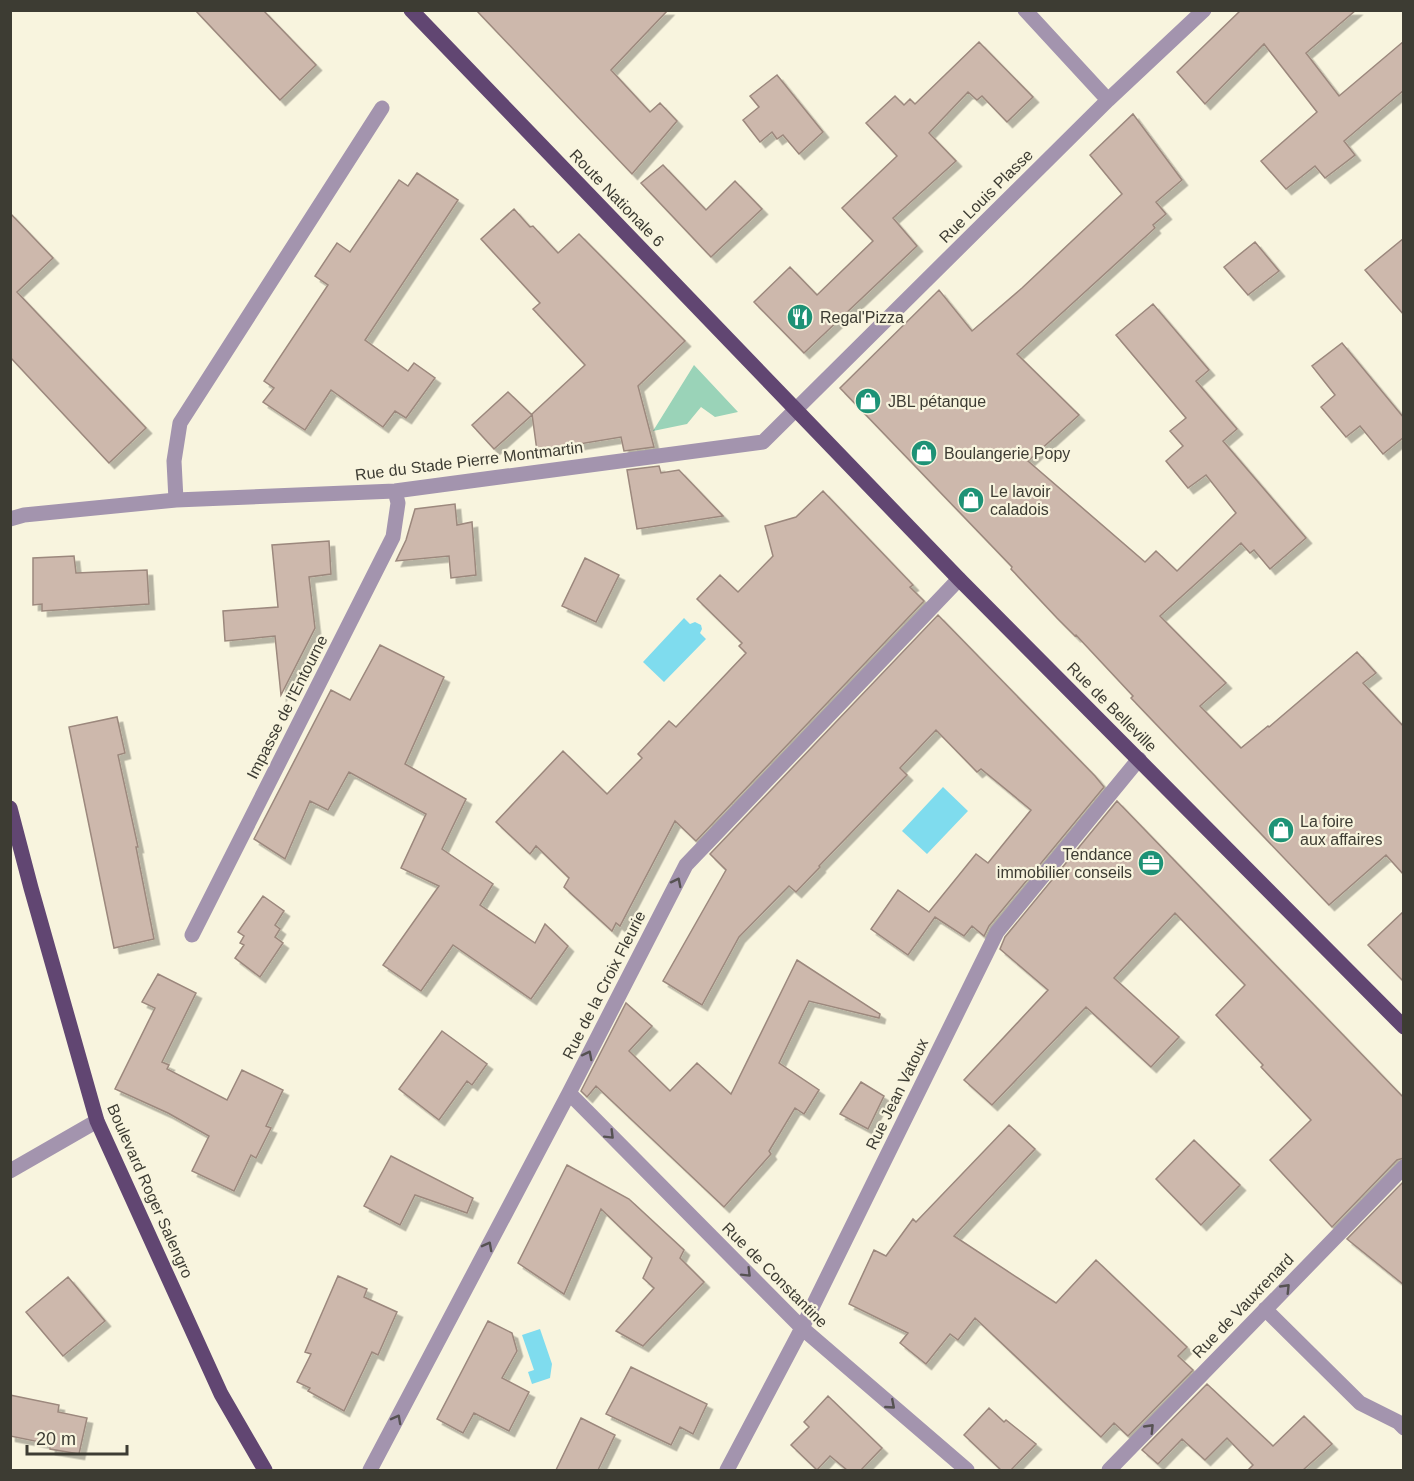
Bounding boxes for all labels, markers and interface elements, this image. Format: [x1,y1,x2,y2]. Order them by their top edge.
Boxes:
street label: Route Nationale 6 [566,146,668,250]
street label: Rue Louis Plasse [936,146,1036,246]
restaurant icon: Regal'Pizza [785,302,815,332]
place label: Regal'Pizza [820,309,904,326]
shop icon: JBL pétanque [853,386,883,416]
place label: JBL pétanque [888,393,986,410]
shop icon: Boulangerie Popy [909,438,939,468]
street label: Rue du Stade Pierre Montmartin [354,439,584,483]
place label: Boulangerie Popy [944,445,1070,462]
place label: Le lavoir caladois [990,483,1051,518]
shop icon: Le lavoir caladois [956,485,986,515]
street label: Impasse de l'Entourne [243,632,331,782]
street label: Rue de Belleville [1064,659,1160,755]
place label: La foire aux affaires [1300,813,1382,848]
shop icon: La foire aux affaires [1266,815,1296,845]
place label: Tendance immobilier conseils [997,846,1132,881]
office icon: Tendance immobilier conseils [1136,848,1166,878]
one-way arrow [670,877,682,888]
street label: Rue de la Croix Fleurie [559,908,649,1062]
street label: Rue Jean Vatoux [863,1036,931,1152]
one-way arrow [581,1050,593,1061]
street label: Boulevard Roger Salengro [104,1101,196,1281]
one-way arrow [603,1128,613,1139]
street label: Rue de Constantine [719,1219,831,1331]
one-way arrow [481,1242,492,1253]
street label: Rue de Vauxrenard [1189,1251,1297,1361]
one-way arrow [740,1266,751,1277]
one-way arrow [1278,1285,1289,1296]
one-way arrow [884,1398,895,1409]
one-way arrow [390,1414,401,1425]
scale bar [27,1418,128,1456]
one-way arrow [1143,1425,1154,1435]
text: 20 m [36,1429,76,1449]

